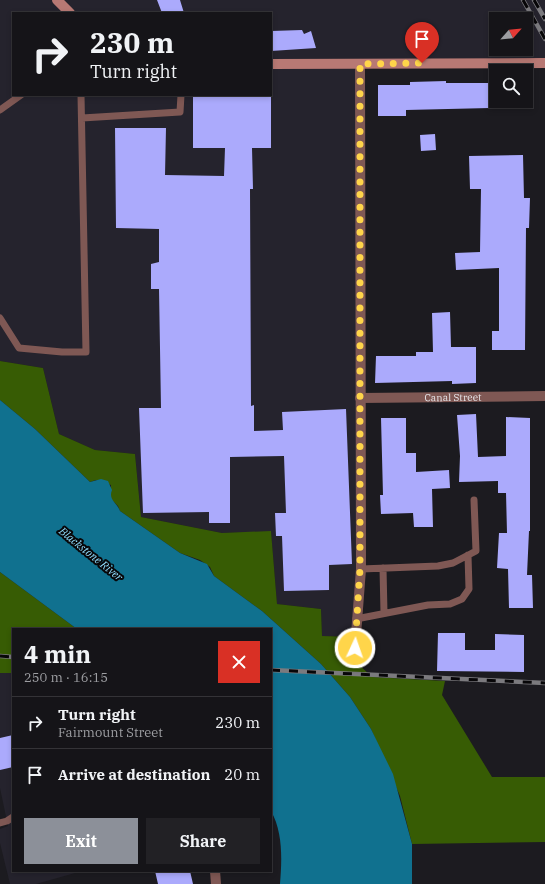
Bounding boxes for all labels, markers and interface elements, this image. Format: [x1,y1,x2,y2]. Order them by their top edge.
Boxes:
north arrow [489,12,533,56]
map controls [489,12,533,108]
pin [405,22,439,63]
text: 230 m [90,24,174,61]
icon: right [24,28,76,80]
icon: arrive [411,28,433,50]
text: Turn right [90,60,177,83]
button: search [489,64,533,108]
street label: Canal Street [424,391,482,404]
water label: Blackstone River [56,523,127,585]
position arrow [334,627,376,669]
text: 4 min [24,638,91,670]
button: close [218,641,260,683]
text: 250 m · 16:15 [24,669,108,686]
text: Turn right [58,705,136,724]
icon: right [24,712,46,734]
text: 230 m [215,713,260,732]
text: Fairmount Street [58,724,163,741]
icon: arrive [24,764,46,786]
text: Arrive at destination [58,765,210,784]
text: 20 m [224,765,260,784]
button: Exit [24,818,138,864]
button: Share [146,818,260,864]

